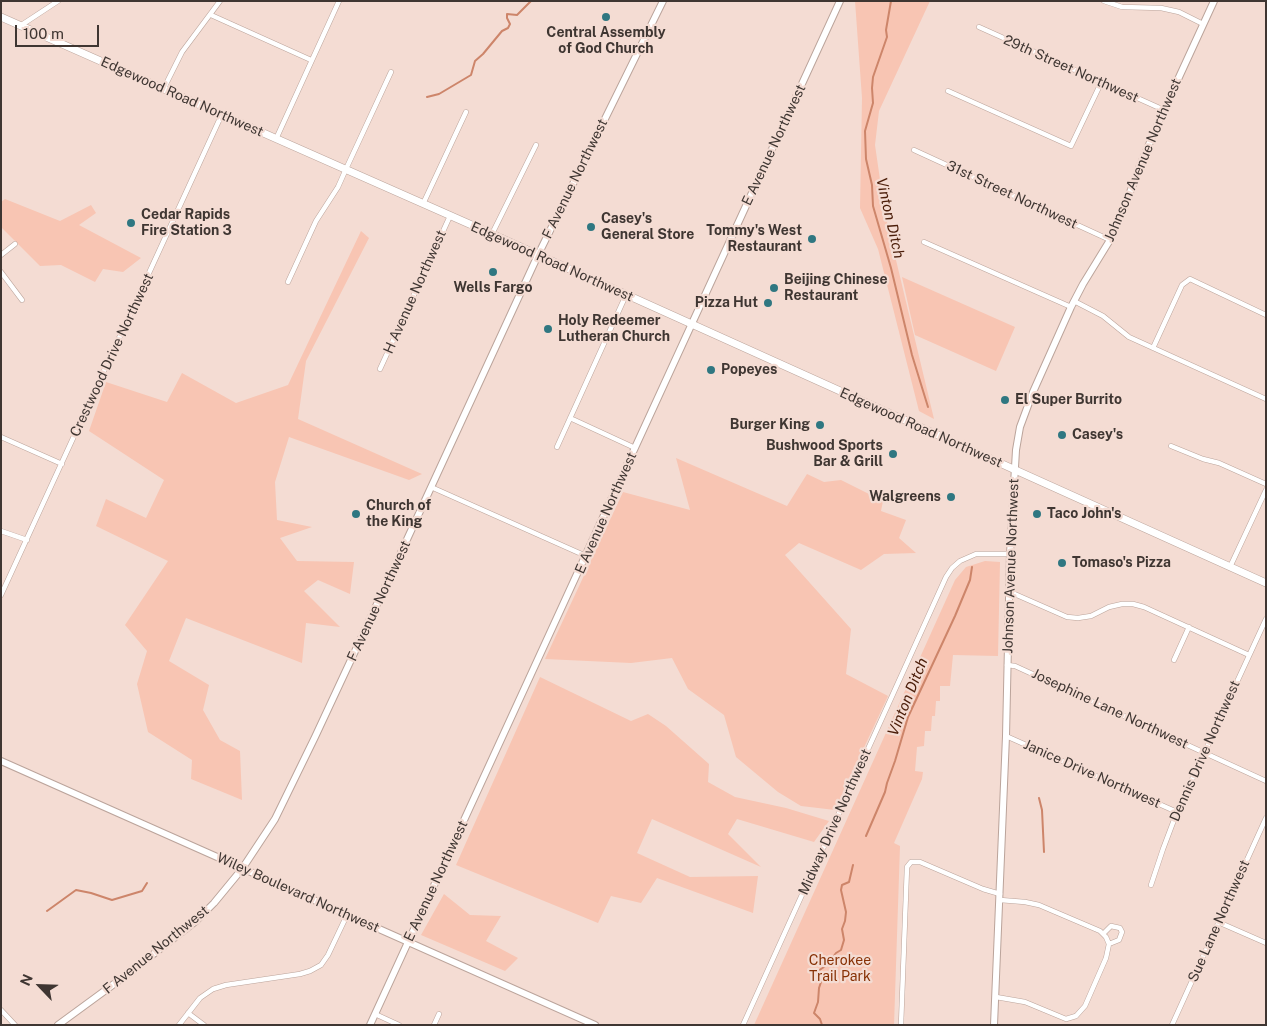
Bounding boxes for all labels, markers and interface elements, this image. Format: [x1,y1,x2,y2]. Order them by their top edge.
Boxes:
marker: Central Assembly of God Church [600,11,612,23]
scale bar [18,15,101,47]
text: 100 m [23,25,64,42]
place label: Central Assembly of God Church [546,25,666,58]
street label: 29th Street Northwest [1001,32,1141,106]
street label: Edgewood Road Northwest [98,54,266,140]
street label: Johnson Avenue Northwest [1101,76,1185,244]
street label: E Avenue Northwest [739,82,809,208]
street label: F Avenue Northwest [539,116,611,242]
street label: 31st Street Northwest [944,157,1080,233]
water label: Vinton Ditch [872,176,908,260]
place label: Cedar Rapids Fire Station 3 [141,207,232,240]
place label: Casey's General Store [601,211,694,243]
marker: Cedar Rapids Fire Station 3 [125,217,137,229]
street label: Edgewood Road Northwest [468,219,636,305]
marker: Casey's General Store [585,221,597,233]
place label: Tommy's West Restaurant [706,223,802,256]
street label: H Avenue Northwest [380,228,450,356]
marker: Tommy's West Restaurant [806,233,818,245]
marker: Wells Fargo [487,266,499,278]
street label: Crestwood Drive Northwest [67,271,157,439]
place label: Beijing Chinese Restaurant [784,272,888,304]
place label: Wells Fargo [454,280,532,296]
marker: Beijing Chinese Restaurant [768,282,780,294]
place label: Pizza Hut [695,295,758,311]
marker: Pizza Hut [762,297,774,309]
place label: Holy Redeemer Lutheran Church [558,313,670,346]
marker: Holy Redeemer Lutheran Church [542,323,554,335]
place label: Popeyes [721,362,777,378]
marker: Popeyes [705,364,717,376]
street label: Edgewood Road Northwest [837,385,1005,471]
place label: El Super Burrito [1015,392,1122,408]
marker: El Super Burrito [999,394,1011,406]
place label: Burger King [730,417,810,433]
marker: Burger King [814,419,826,431]
place label: Casey's [1072,427,1123,443]
marker: Casey's [1056,429,1068,441]
place label: Bushwood Sports Bar & Grill [766,438,883,471]
marker: Bushwood Sports Bar & Grill [887,448,899,460]
street label: E Avenue Northwest [572,450,640,576]
street label: Johnson Avenue Northwest [1000,478,1022,654]
place label: Walgreens [869,489,941,505]
marker: Walgreens [945,491,957,503]
place label: Church of the King [366,498,431,530]
place label: Taco John's [1047,506,1121,522]
marker: Church of the King [350,508,362,520]
marker: Taco John's [1031,508,1043,520]
street label: F Avenue Northwest [344,538,414,664]
place label: Tomaso's Pizza [1072,555,1171,571]
marker: Tomaso's Pizza [1056,557,1068,569]
water label: Vinton Ditch [884,655,932,739]
street label: Josephine Lane Northwest [1029,665,1191,753]
street label: Dennis Drive Northwest [1166,678,1244,824]
street label: Janice Drive Northwest [1021,736,1163,812]
street label: Midway Drive Northwest [795,746,875,898]
street label: E Avenue Northwest [401,818,471,944]
street label: Wiley Boulevard Northwest [214,849,382,937]
street label: Sue Lane Northwest [1185,857,1253,985]
street label: F Avenue Northwest [100,902,212,998]
park label: Cherokee Trail Park [809,953,871,986]
north arrow [15,961,65,1011]
text: N [17,972,36,988]

